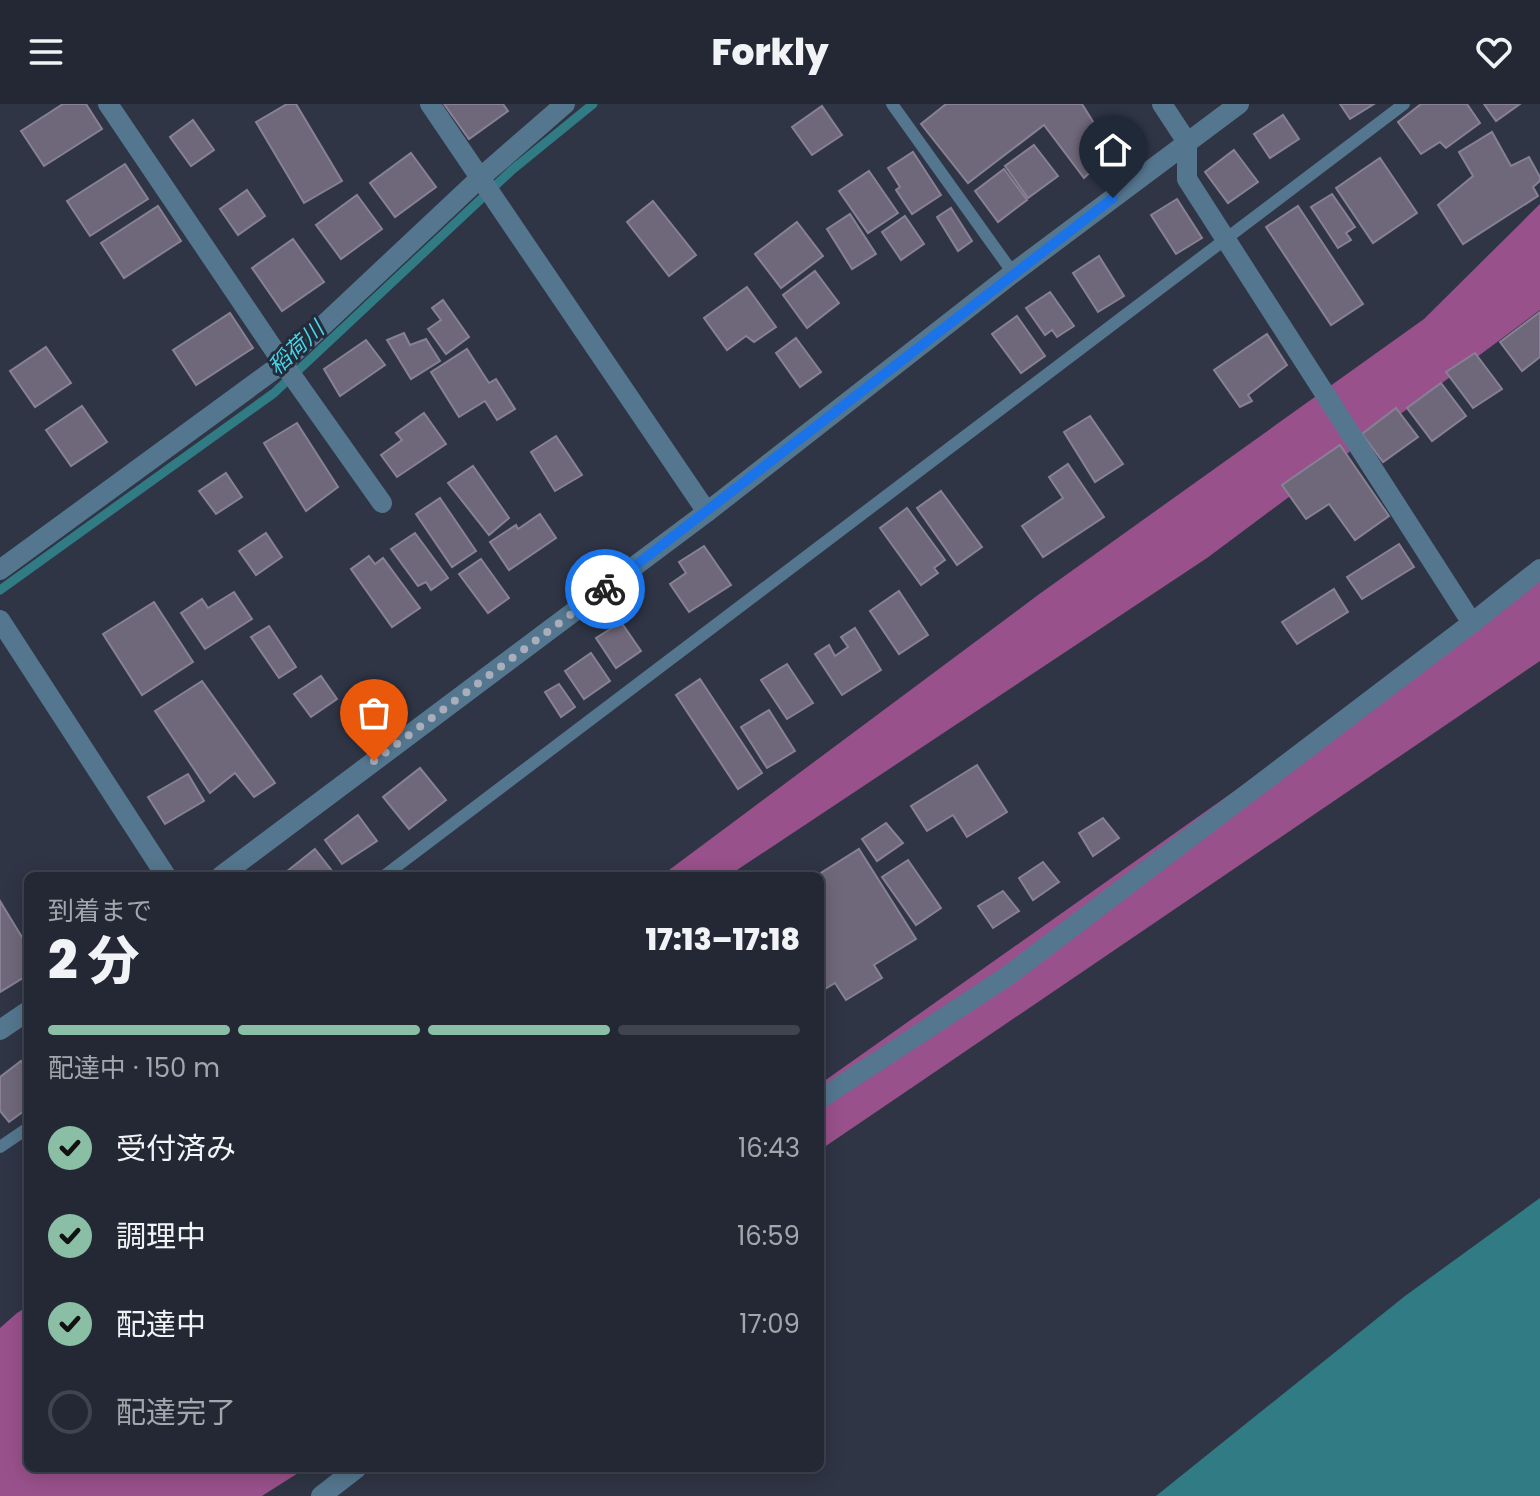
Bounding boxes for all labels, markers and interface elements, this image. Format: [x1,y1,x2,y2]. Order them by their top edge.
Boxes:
text: Forkly [711,27,829,78]
icon: menu [24,30,68,74]
icon: heart [1472,30,1516,74]
pin [1079,116,1147,198]
icon: home [1091,128,1135,172]
water label: 稻荷川 [261,313,332,382]
courier [565,549,645,629]
icon: bike [583,567,627,611]
pin [340,679,408,761]
icon: bag [352,691,396,735]
text: 到着まで [48,893,152,929]
text: 17:13–17:18 [646,918,800,961]
text: 2 分 [48,924,140,997]
text: 配達中 · 150 m [48,1050,220,1086]
icon: check [48,1126,92,1170]
text: 受付済み [116,1127,236,1170]
text: 16:43 [738,1130,800,1166]
icon: check [48,1214,92,1258]
text: 調理中 [116,1215,206,1258]
text: 16:59 [737,1218,800,1254]
icon: check [48,1302,92,1346]
text: 配達中 [116,1303,206,1346]
text: 17:09 [739,1306,800,1342]
text: 配達完了 [116,1391,236,1434]

